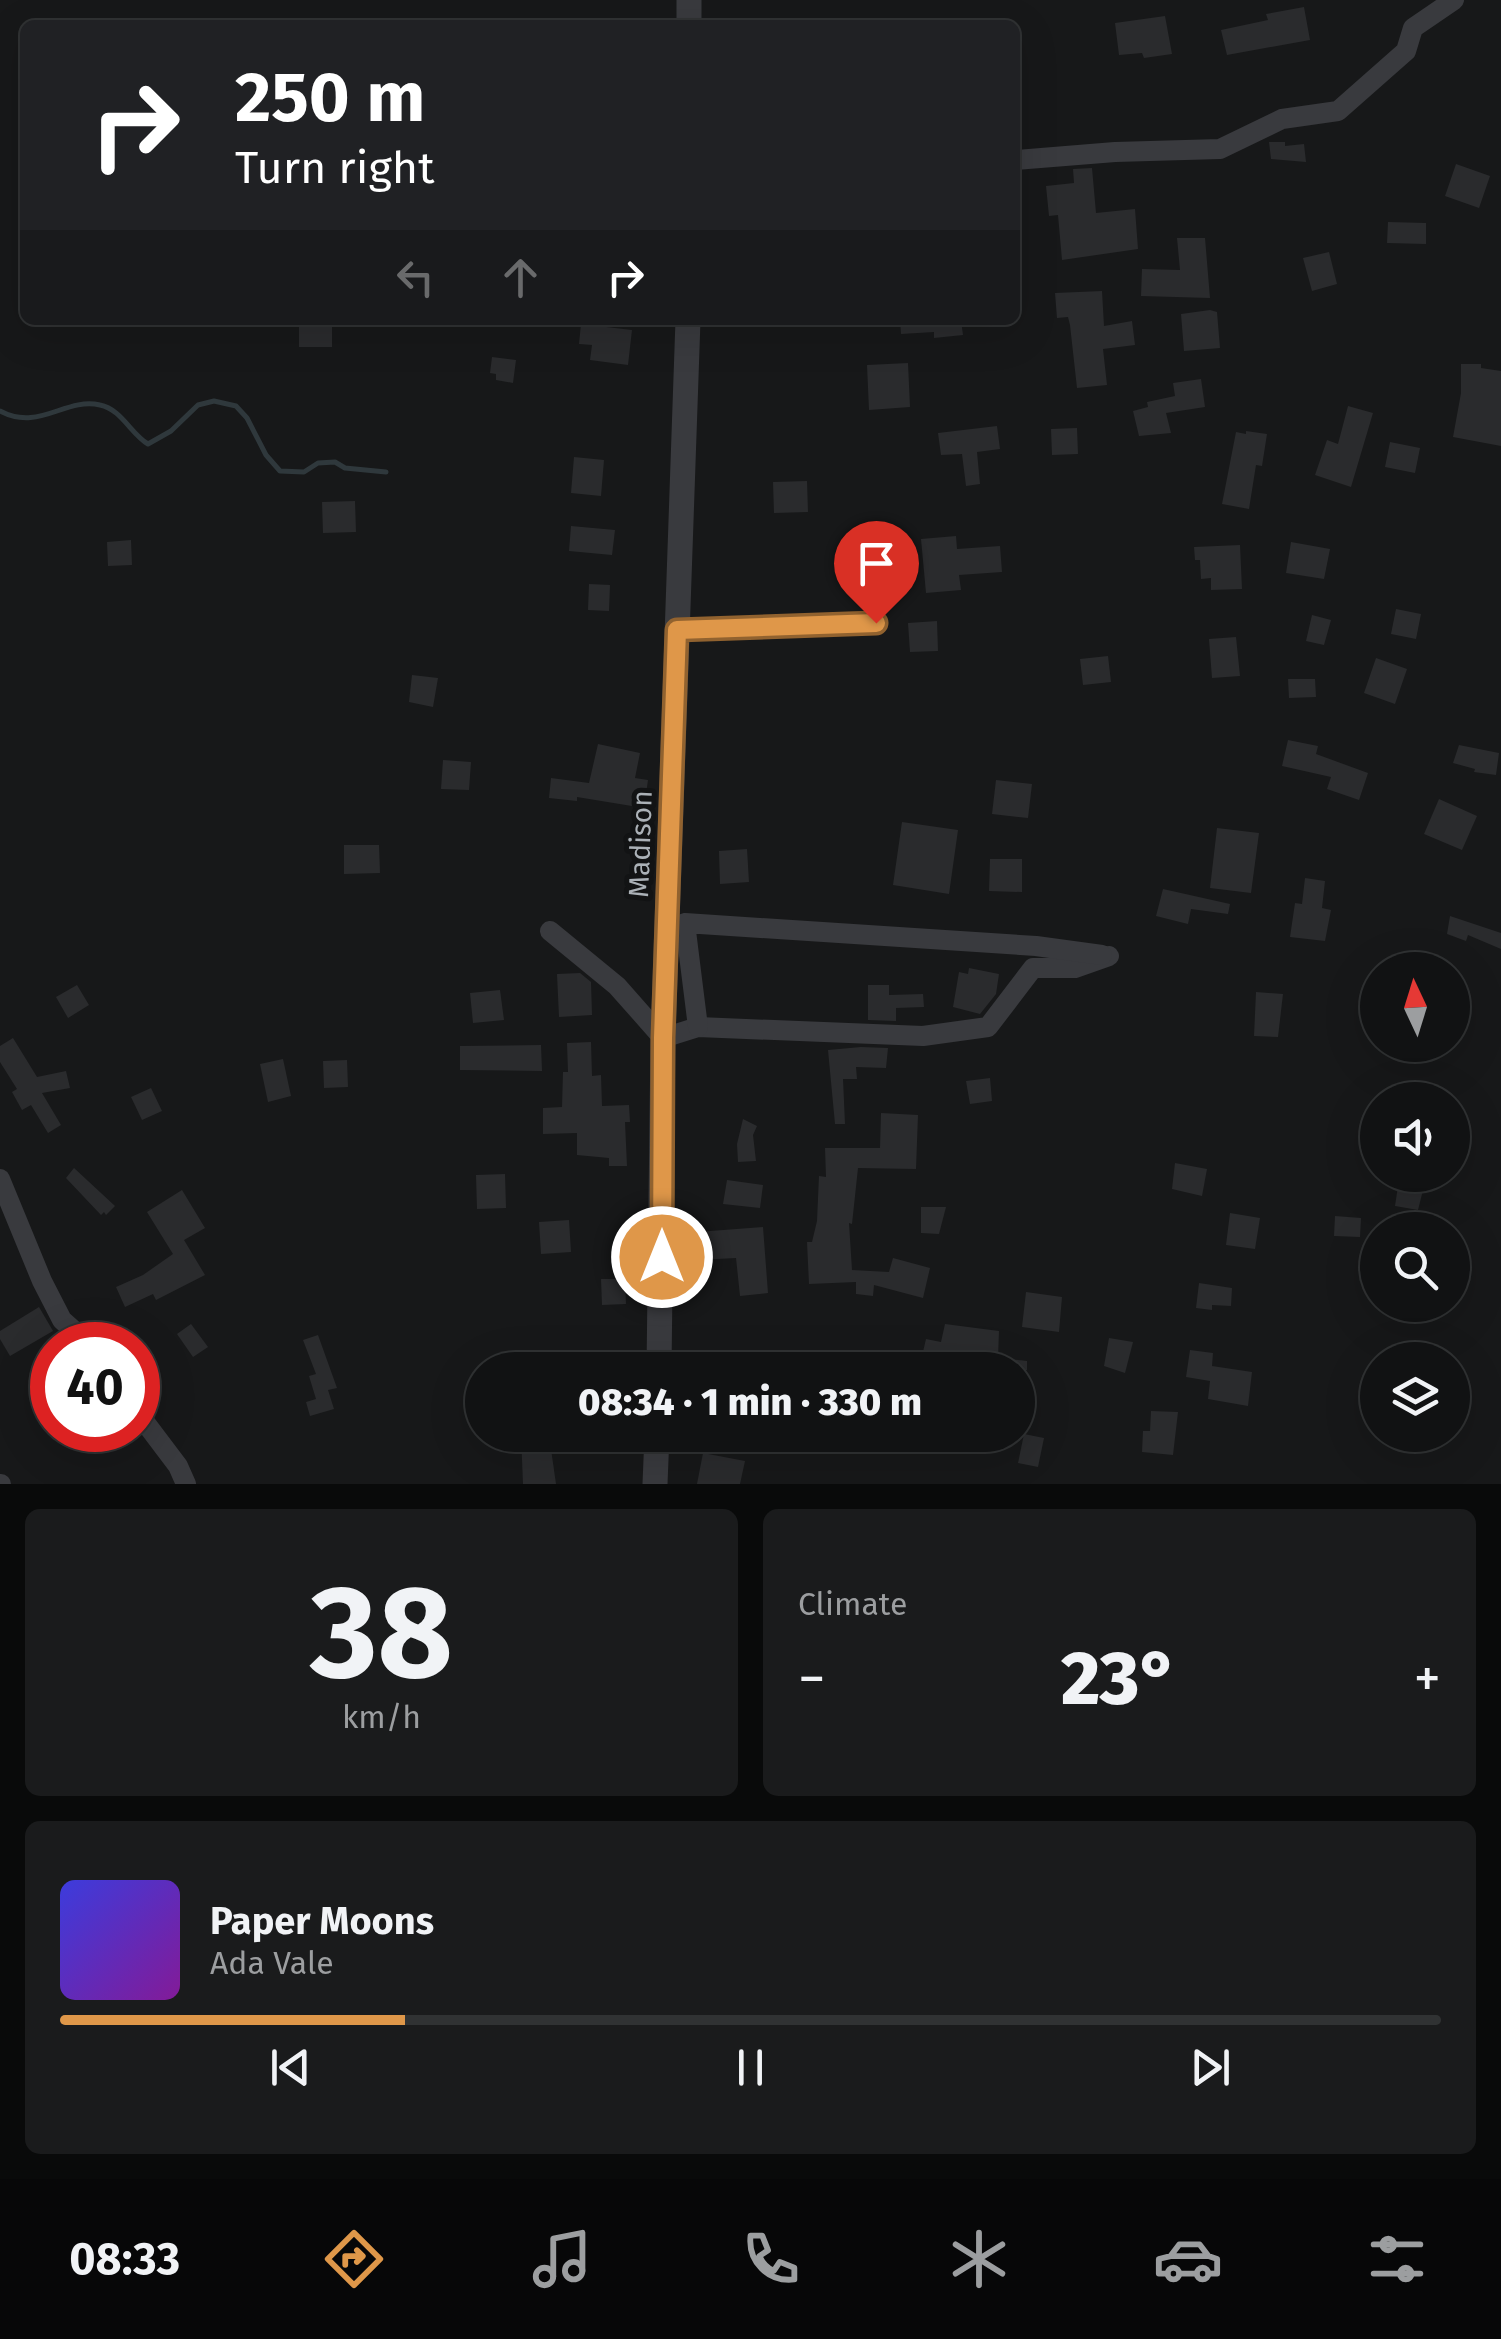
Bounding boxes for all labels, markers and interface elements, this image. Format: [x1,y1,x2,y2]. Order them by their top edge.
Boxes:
text: 250 m [235,56,425,140]
icon: right [70,60,200,190]
text: Turn right [235,141,434,195]
icon: left [388,250,443,305]
icon: ahead [493,250,548,305]
icon: right [598,250,653,305]
pin [834,521,919,624]
icon: arrive [849,536,904,591]
street label: Madison [622,790,659,898]
north arrow [1360,952,1470,1062]
map controls [1360,952,1470,1452]
button: sound [1360,1082,1470,1192]
position arrow [610,1205,714,1309]
button: search [1360,1212,1470,1322]
speed limit sign: 40 [30,1322,160,1452]
button: layers [1360,1342,1470,1452]
text: 08:34 · 1 min · 330 m [578,1379,922,1425]
text: 38 [310,1555,453,1711]
text: Climate [798,1585,907,1623]
text: 23° [1061,1634,1178,1724]
text: − [798,1646,826,1712]
text: + [1414,1646,1441,1712]
text: km/h [342,1698,421,1736]
text: Paper Moons [210,1898,434,1944]
text: Ada Vale [210,1944,334,1982]
icon: previous [263,2040,318,2095]
icon: pause [723,2040,778,2095]
icon: next [1183,2040,1238,2095]
icon: directions [319,2224,389,2294]
icon: music [527,2224,597,2294]
icon: phone [736,2224,806,2294]
icon: climate [944,2224,1014,2294]
icon: car [1153,2224,1223,2294]
icon: filters [1362,2224,1432,2294]
text: 08:33 [69,2232,180,2286]

